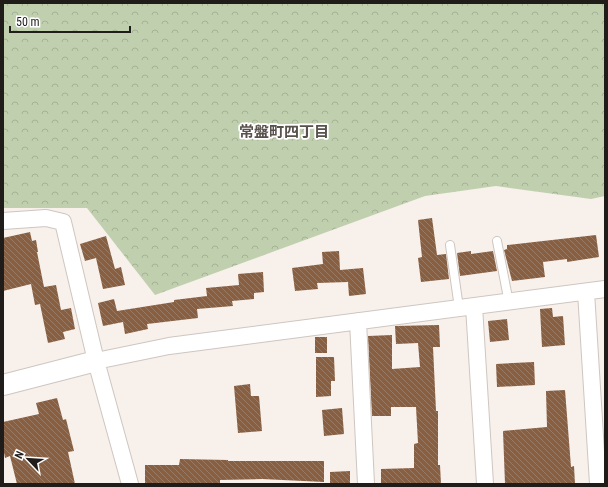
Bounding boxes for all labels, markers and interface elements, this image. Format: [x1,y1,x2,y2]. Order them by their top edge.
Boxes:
scale bar [10,8,130,34]
text: 50 m [16,15,40,29]
district label: 常盤町四丁目 [239,123,329,141]
north arrow [8,439,48,479]
text: N [12,449,27,461]

